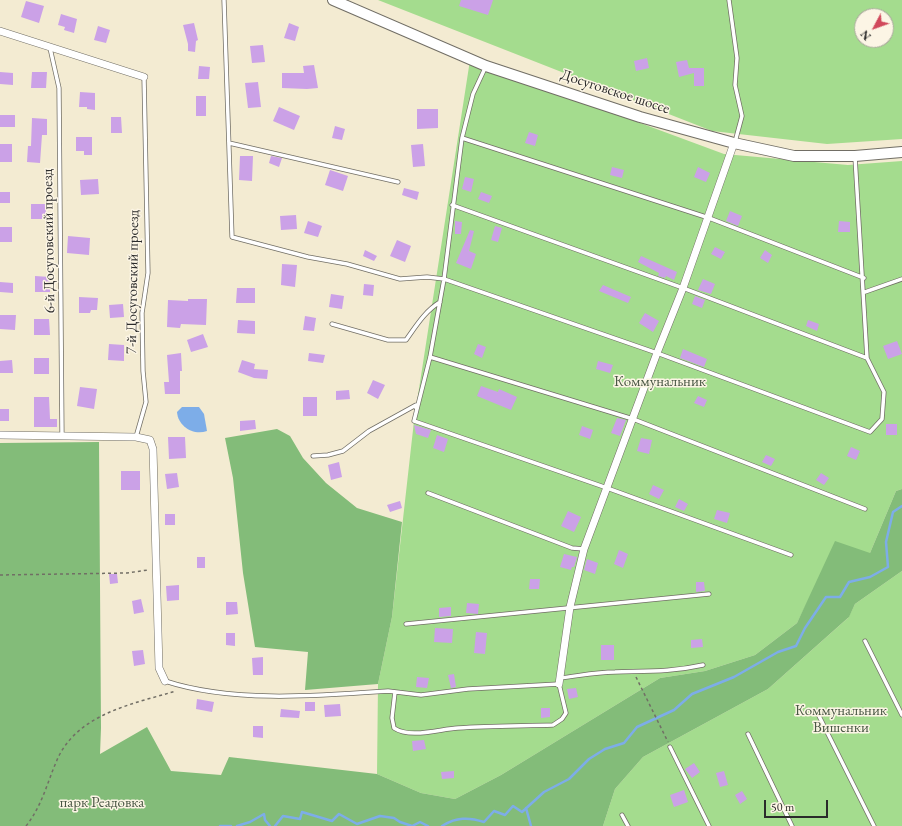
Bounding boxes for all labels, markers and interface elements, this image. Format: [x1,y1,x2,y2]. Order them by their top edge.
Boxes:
north arrow [854,8,894,48]
text: N [857,27,874,43]
street label: Досуговское шоссе [558,66,672,118]
street label: 6-й Досуговский проезд [39,169,59,313]
street label: 7-й Досуговский проезд [123,210,143,354]
park label: Коммунальник [614,373,706,391]
park label: Коммунальник Вишенки [795,702,887,737]
scale bar [766,792,830,818]
park label: парк Реадовка [60,794,144,812]
text: 50 m [771,799,794,815]

